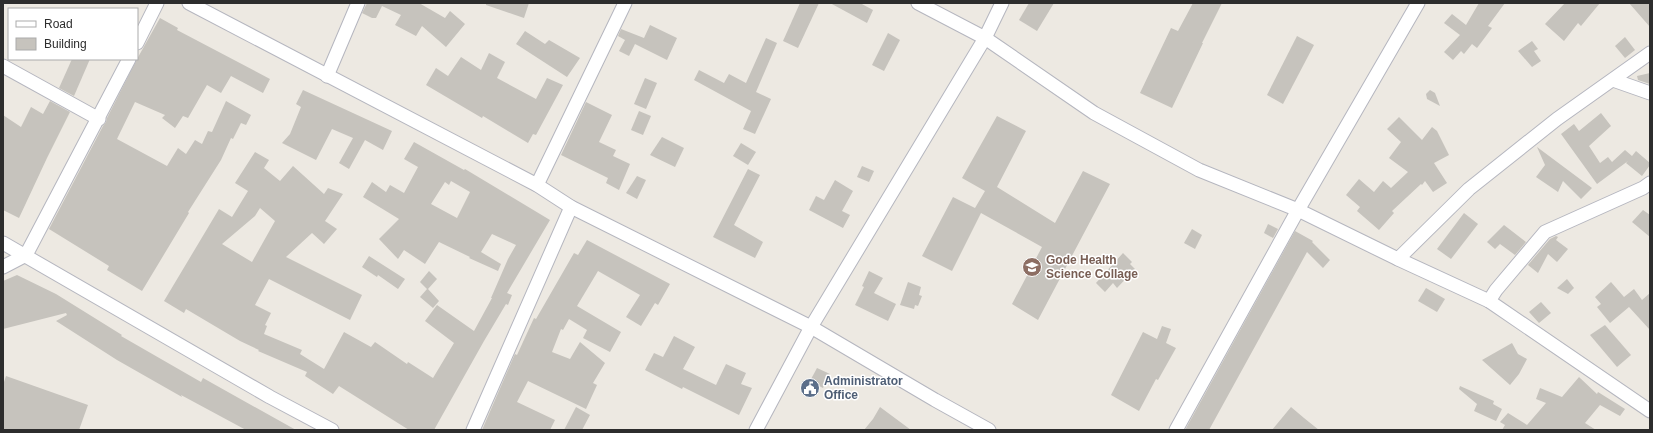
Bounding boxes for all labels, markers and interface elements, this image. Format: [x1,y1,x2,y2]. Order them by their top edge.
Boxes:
legend [8,8,138,60]
text: Road [44,17,73,31]
text: Building [44,37,87,51]
place label: Gode Health Science Collage [1046,253,1138,281]
school or university icon: Gode Health Science Collage [1021,256,1043,278]
place label: Administrator Office [824,374,903,402]
public building icon: Administrator Office [799,377,821,399]

